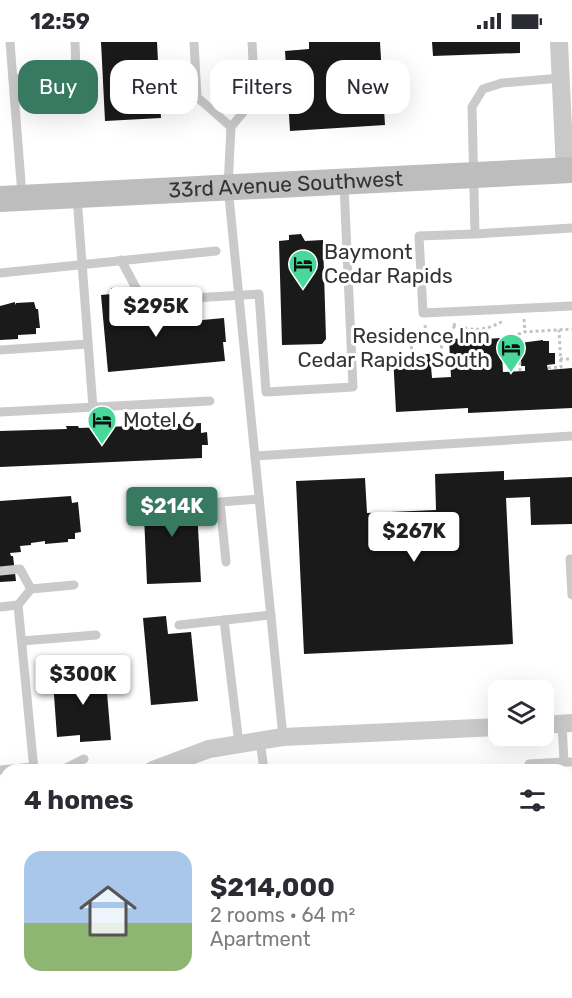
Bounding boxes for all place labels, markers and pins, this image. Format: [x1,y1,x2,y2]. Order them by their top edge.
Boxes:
place label: Baymont Cedar Rapids [324,239,453,288]
hotel icon: Baymont Cedar Rapids [287,248,319,290]
pin: $295K [114,287,198,338]
place label: Residence Inn Cedar Rapids South [297,323,490,372]
hotel icon: Residence Inn Cedar Rapids South [495,332,527,374]
hotel icon: Motel 6 [86,404,118,446]
place label: Motel 6 [123,407,195,432]
pin: $214K [130,487,214,538]
pin: $267K [372,512,456,563]
pin: $300K [41,655,125,706]

